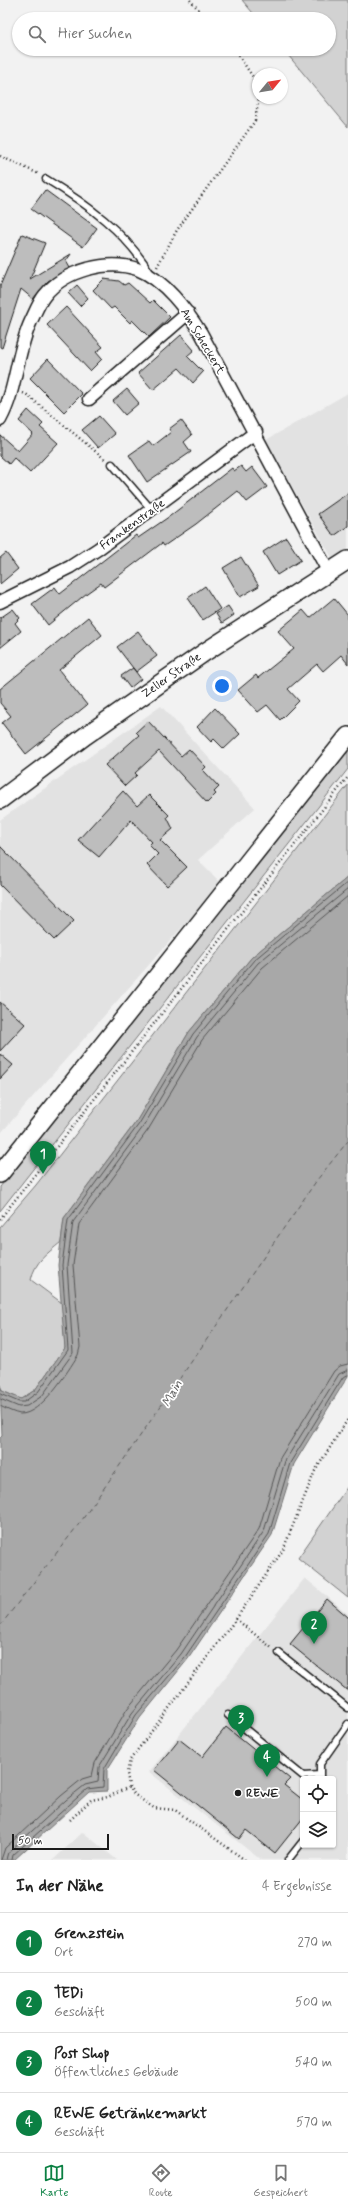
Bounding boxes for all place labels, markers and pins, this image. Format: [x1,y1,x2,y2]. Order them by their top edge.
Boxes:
pin: 1 [30,1141,56,1174]
pin: 2 [301,1611,327,1644]
pin: 3 [228,1705,254,1738]
pin: 4 [254,1744,280,1777]
place label: REWE [246,1786,279,1802]
marker: REWE [233,1788,243,1798]

